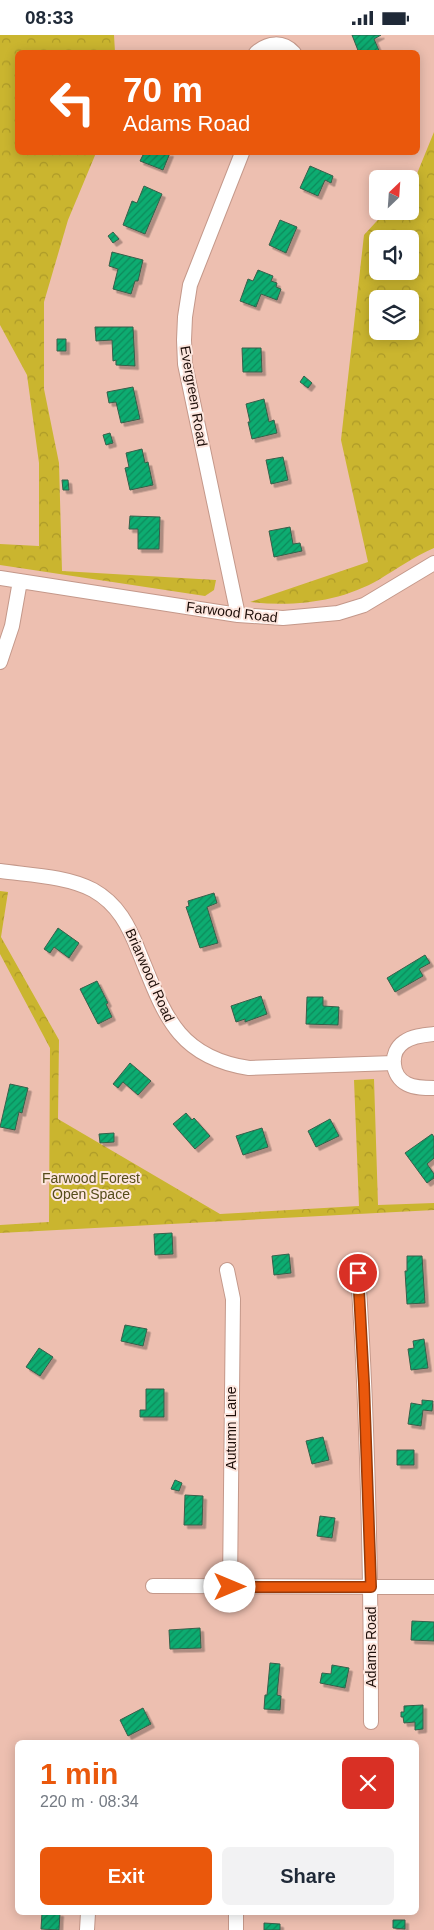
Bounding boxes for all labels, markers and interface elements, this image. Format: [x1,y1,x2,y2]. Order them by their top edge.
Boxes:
text: 08:33 [25,7,74,28]
icon: left [40,70,105,135]
text: 70 m [123,70,203,109]
text: Adams Road [123,111,250,136]
north arrow [369,170,419,220]
map controls [369,170,419,340]
button: sound [369,230,419,280]
button: layers [369,290,419,340]
street label: Evergreen Road [177,344,211,448]
street label: Farwood Road [185,598,279,626]
street label: Briarwood Road [122,926,178,1024]
park label: Farwood Forest Open Space [42,1170,140,1202]
pin [337,1252,379,1294]
icon: arrive [344,1259,372,1287]
street label: Autumn Lane [223,1386,239,1470]
position arrow [203,1560,255,1612]
street label: Adams Road [363,1607,379,1687]
text: 1 min [40,1757,118,1790]
button: close [342,1757,394,1809]
text: 220 m · 08:34 [40,1793,139,1810]
button: Exit [40,1847,212,1905]
button: Share [222,1847,394,1905]

